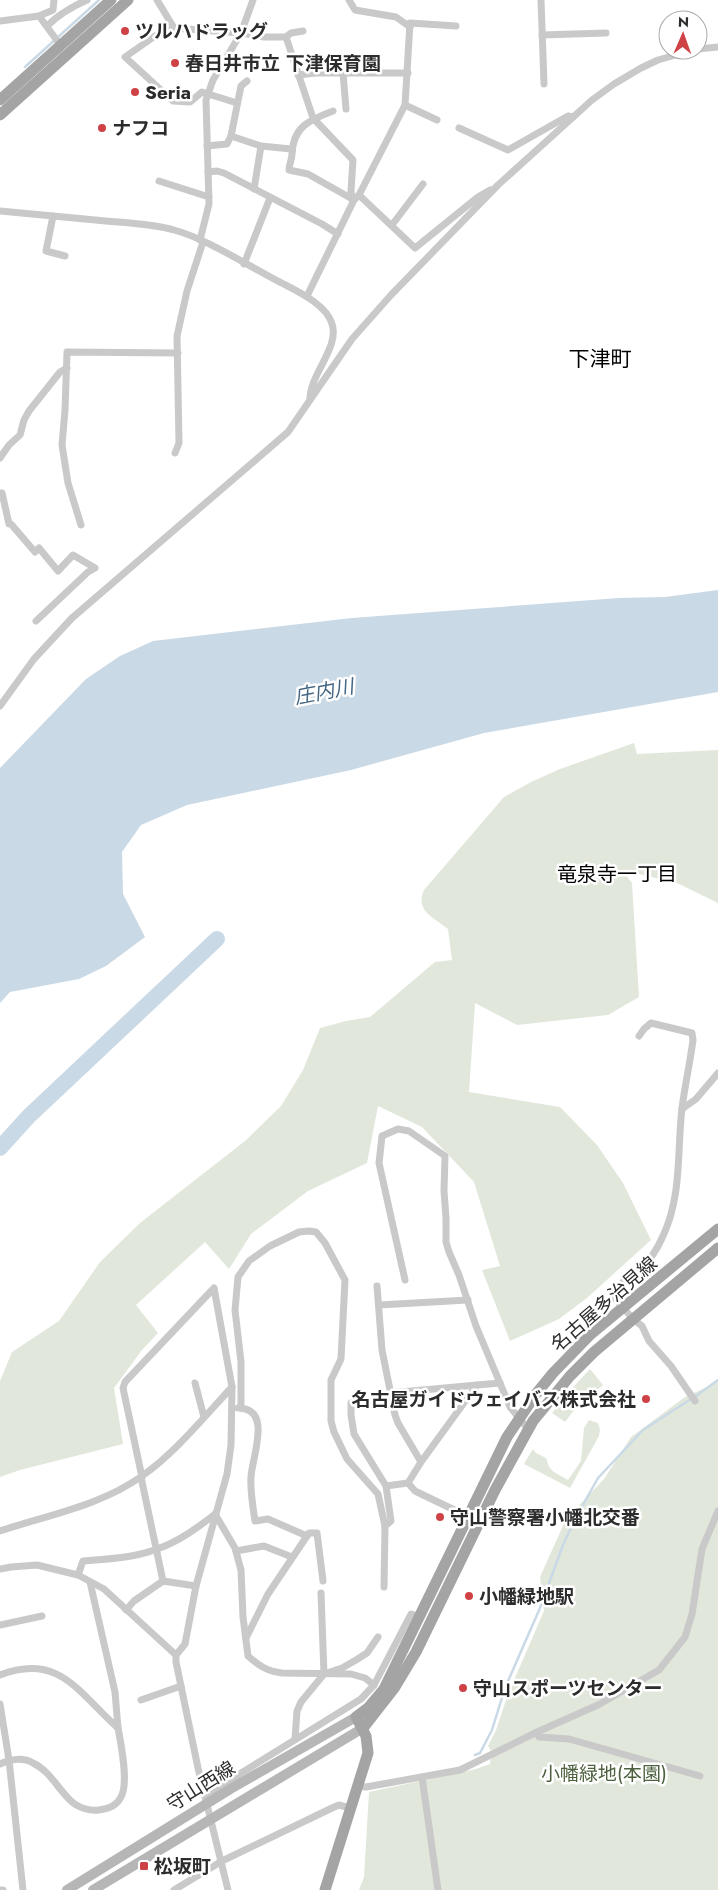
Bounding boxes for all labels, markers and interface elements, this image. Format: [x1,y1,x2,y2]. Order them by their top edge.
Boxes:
north arrow [658,10,708,60]
text: N [678,12,689,32]
place label: ツルハドラッグ [135,18,268,45]
marker: ツルハドラッグ [119,25,131,37]
place label: 春日井市立 下津保育園 [185,50,381,77]
marker: 春日井市立 下津保育園 [169,57,181,69]
place label: Seria [145,79,191,106]
marker: Seria [129,86,141,98]
place label: ナフコ [112,115,169,142]
marker: ナフコ [96,122,108,134]
district label: 下津町 [569,344,632,374]
water label: 庄内川 [292,672,358,712]
district label: 竜泉寺一丁目 [557,860,677,889]
street label: 名古屋多治見線 [545,1250,663,1358]
place label: 名古屋ガイドウェイバス株式会社 [351,1386,636,1413]
marker: 名古屋ガイドウェイバス株式会社 [640,1393,652,1405]
place label: 守山警察署小幡北交番 [450,1504,640,1531]
marker: 守山警察署小幡北交番 [434,1511,446,1523]
place label: 小幡緑地駅 [479,1583,574,1610]
marker: 小幡緑地駅 [463,1590,475,1602]
place label: 守山スポーツセンター [473,1675,663,1702]
marker: 守山スポーツセンター [457,1682,469,1694]
street label: 守山西線 [162,1754,240,1818]
park label: 小幡緑地(本園) [541,1760,667,1787]
place label: 松坂町 [154,1853,211,1880]
marker: 松坂町 [138,1860,150,1872]

